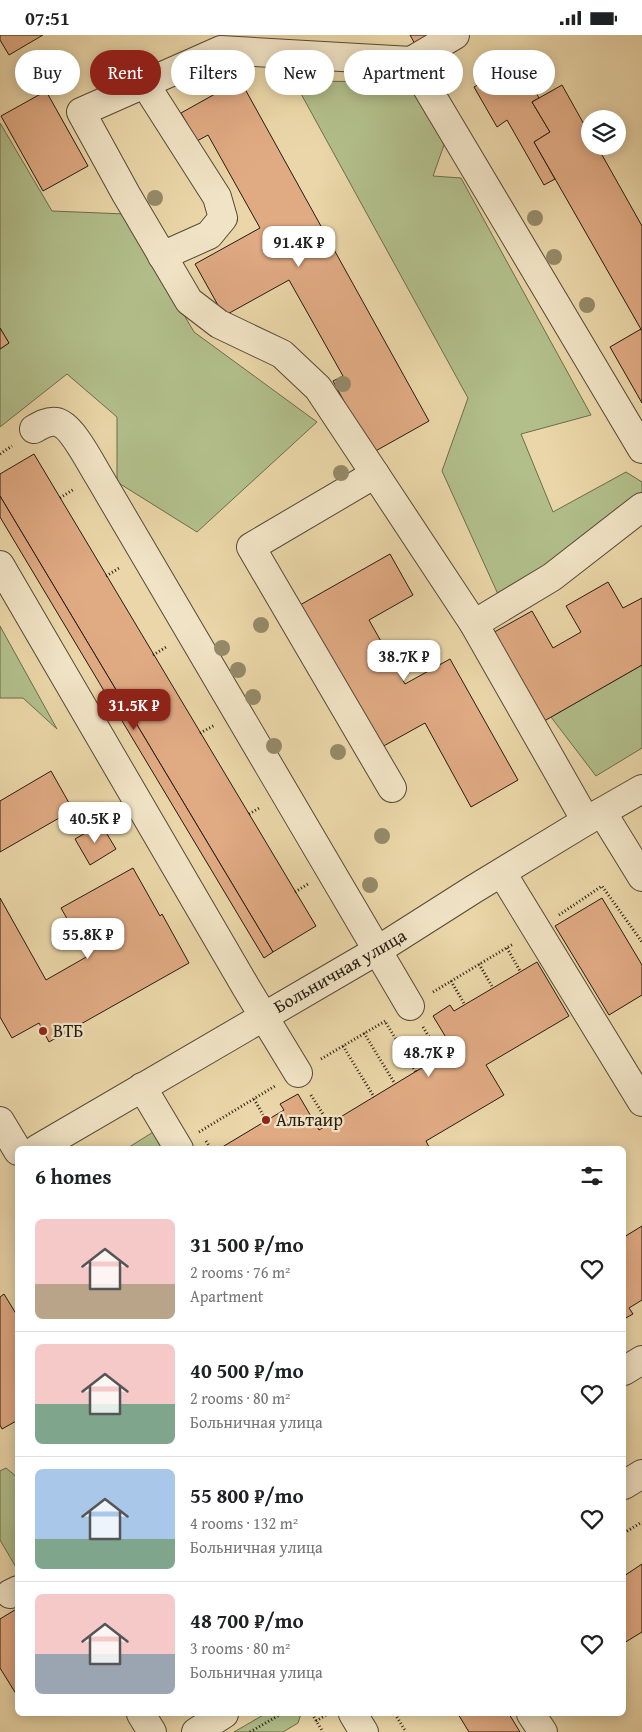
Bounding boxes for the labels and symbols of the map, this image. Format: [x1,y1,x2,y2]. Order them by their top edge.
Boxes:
pin: 91.4K ₽ [253,225,345,268]
pin: 38.7K ₽ [358,639,450,682]
pin: 31.5K ₽ [88,689,180,731]
pin: 40.5K ₽ [49,801,141,844]
pin: 55.8K ₽ [42,917,134,960]
street label: Больничная улица [268,921,411,1020]
place label: ВТБ [53,1017,84,1044]
marker: ВТБ [37,1025,49,1037]
pin: 48.7K ₽ [383,1035,475,1078]
place label: Альтаир [276,1106,343,1133]
marker: Альтаир [260,1114,272,1126]

